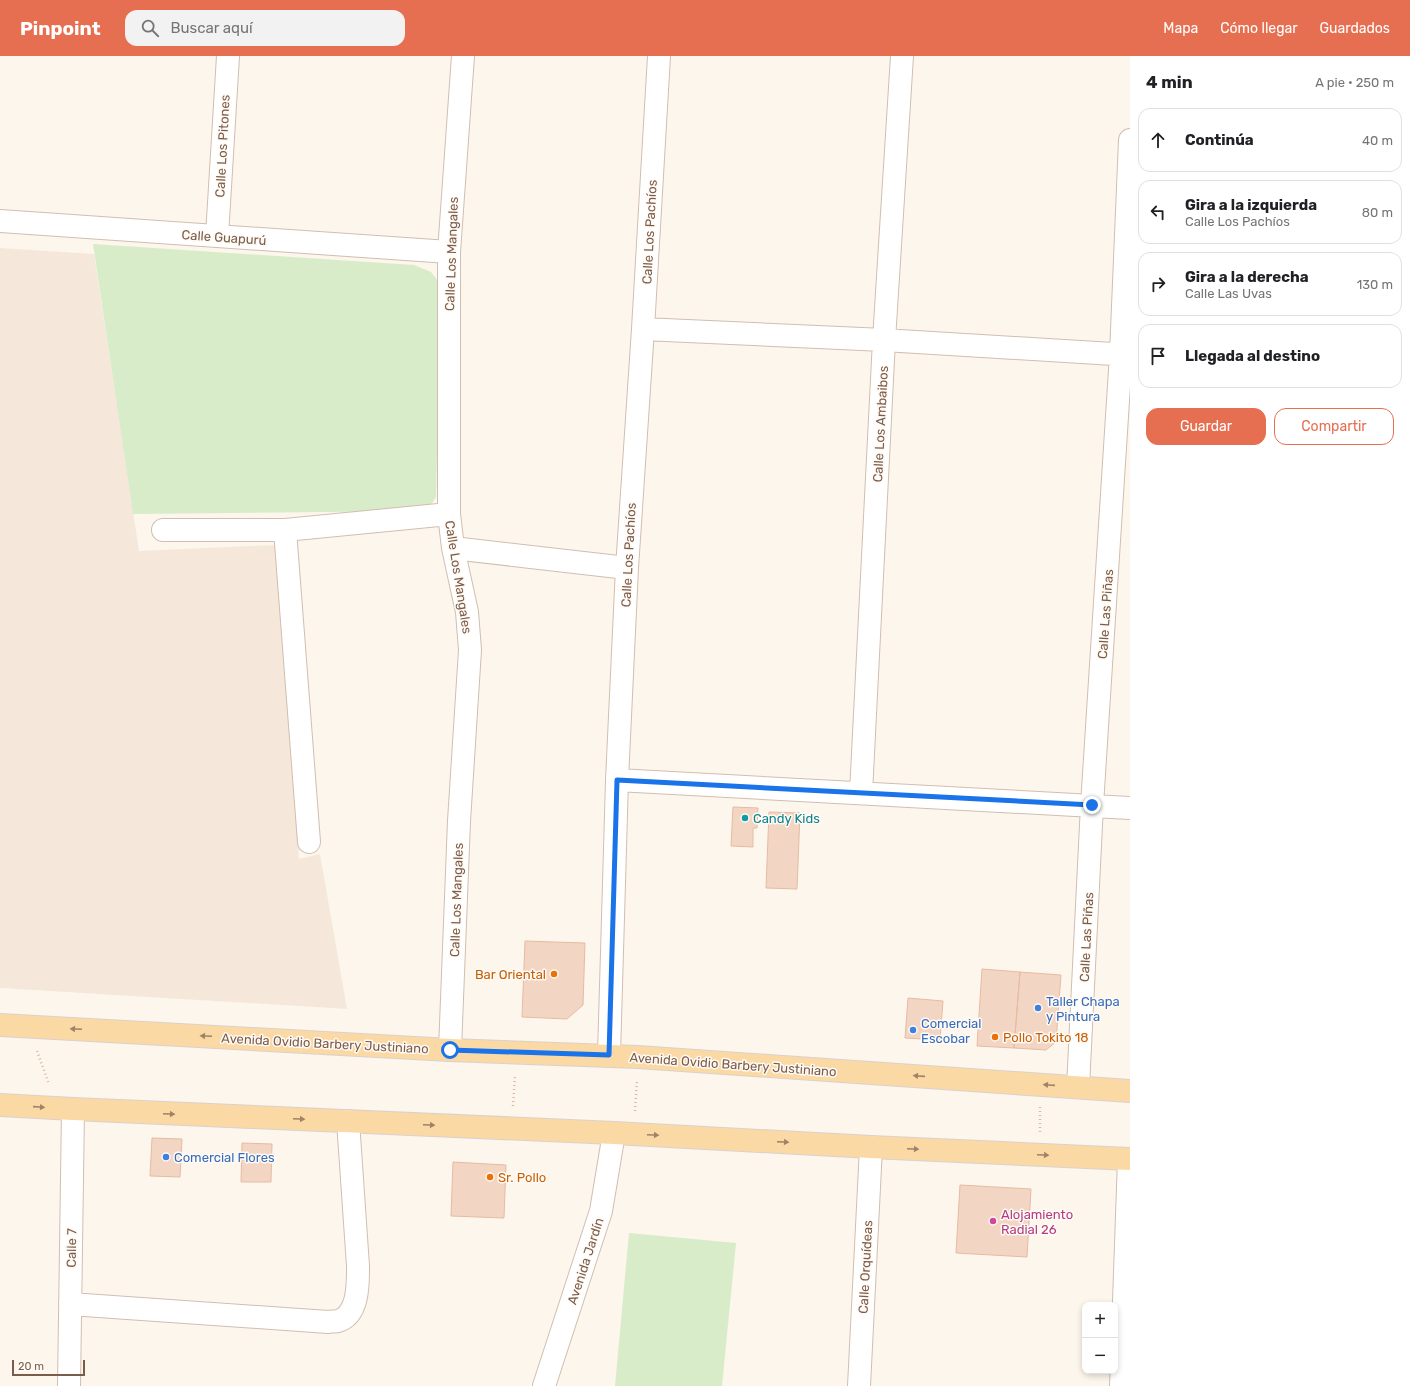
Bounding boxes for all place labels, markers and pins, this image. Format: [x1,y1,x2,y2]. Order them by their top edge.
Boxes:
place label: Candy Kids [753,811,820,826]
marker: Candy Kids [740,813,750,823]
place label: Bar Oriental [475,967,546,982]
marker: Bar Oriental [549,969,559,979]
place label: Taller Chapa y Pintura [1046,994,1120,1024]
marker: Taller Chapa y Pintura [1033,1003,1043,1013]
place label: Comercial Escobar [921,1016,981,1046]
marker: Comercial Escobar [908,1025,918,1035]
place label: Pollo Tokito 18 [1003,1030,1089,1045]
marker: Pollo Tokito 18 [990,1032,1000,1042]
place label: Comercial Flores [174,1150,275,1165]
marker: Comercial Flores [161,1152,171,1162]
place label: Sr. Pollo [498,1170,546,1185]
marker: Sr. Pollo [485,1172,495,1182]
place label: Alojamiento Radial 26 [1001,1207,1073,1237]
marker: Alojamiento Radial 26 [988,1216,998,1226]

